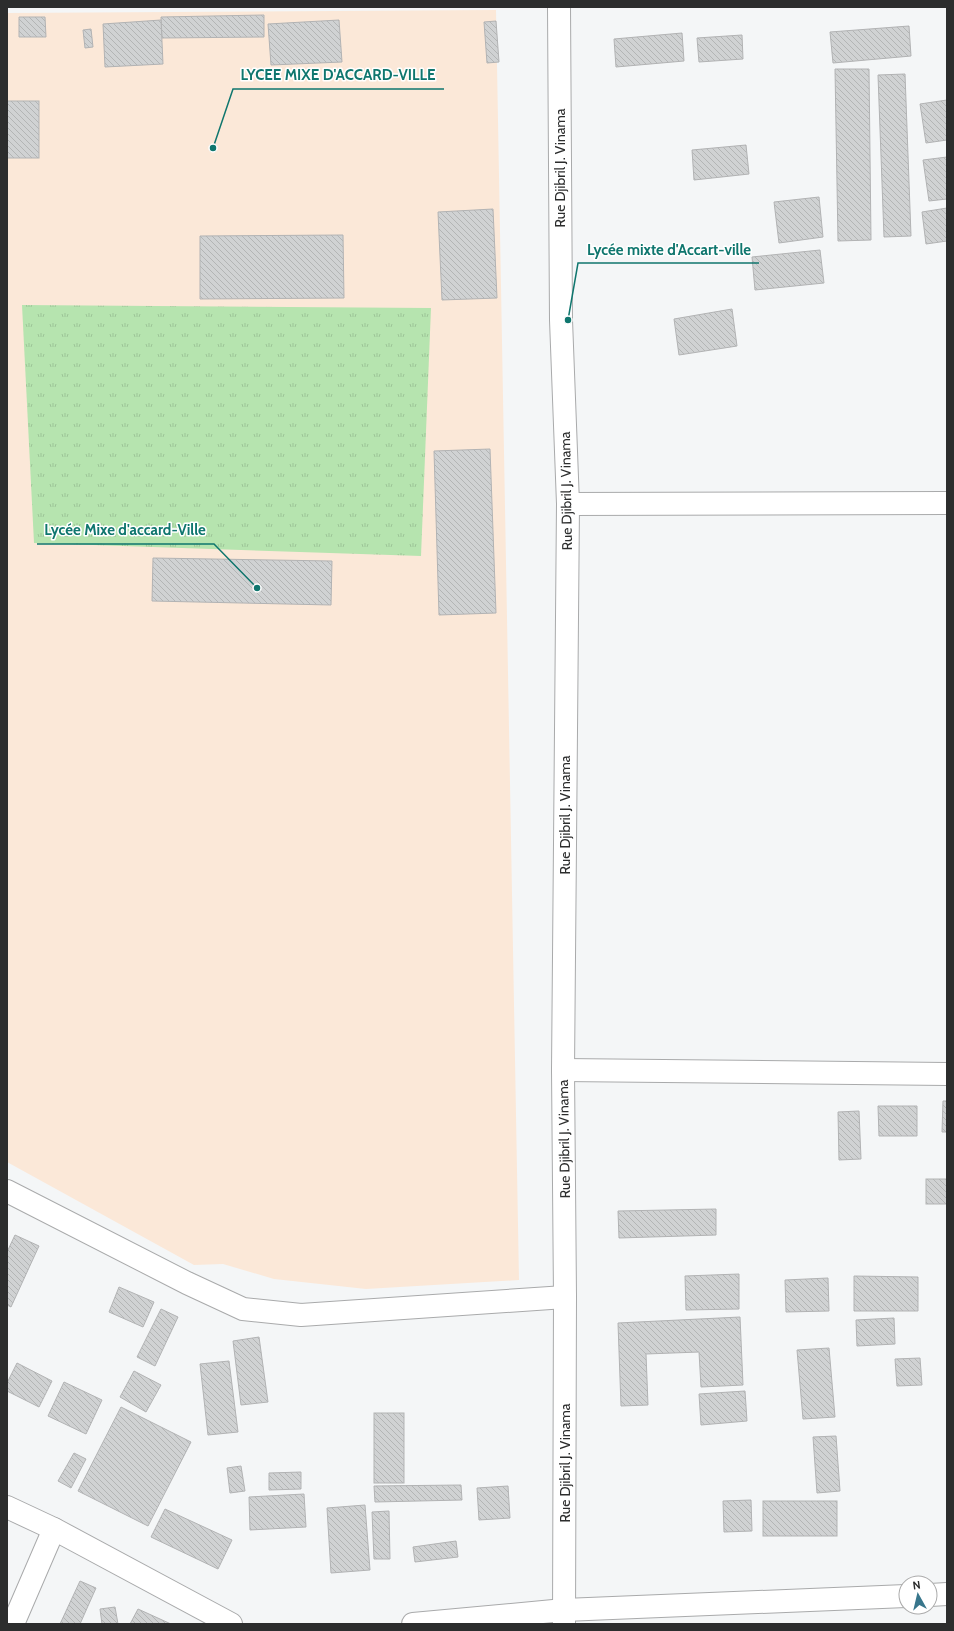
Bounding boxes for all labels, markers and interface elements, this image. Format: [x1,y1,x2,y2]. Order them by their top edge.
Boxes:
callout: LYCEE MIXE D'ACCARD-VILLE [233,62,444,89]
text: LYCEE MIXE D'ACCARD-VILLE [240,66,436,84]
street label: Rue Djibril J. Vinama [551,108,569,227]
callout: Lycée mixte d'Accart-ville [578,236,759,263]
text: Lycée mixte d'Accart-ville [587,241,751,259]
street label: Rue Djibril J. Vinama [556,431,576,551]
callout: Lycée Mixe d'accard-Ville [37,517,214,544]
text: Lycée Mixe d'accard-Ville [44,521,206,539]
street label: Rue Djibril J. Vinama [556,755,574,874]
street label: Rue Djibril J. Vinama [554,1079,574,1199]
street label: Rue Djibril J. Vinama [556,1403,574,1522]
north arrow [898,1575,938,1615]
text: N [912,1578,921,1593]

